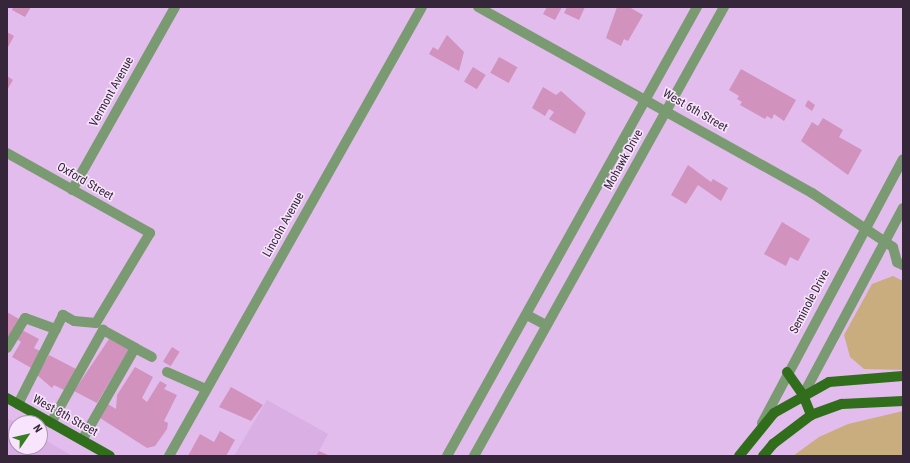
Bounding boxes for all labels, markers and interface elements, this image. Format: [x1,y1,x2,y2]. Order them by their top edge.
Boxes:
street label: Vermont Avenue [87,55,137,129]
street label: West 6th Street [660,87,730,135]
street label: Mohawk Drive [602,127,646,193]
street label: Oxford Street [54,160,116,204]
street label: Lincoln Avenue [260,190,308,260]
street label: Seminole Drive [787,267,833,337]
street label: West 8th Street [30,392,100,440]
north arrow [8,415,48,455]
text: N [30,422,45,435]

